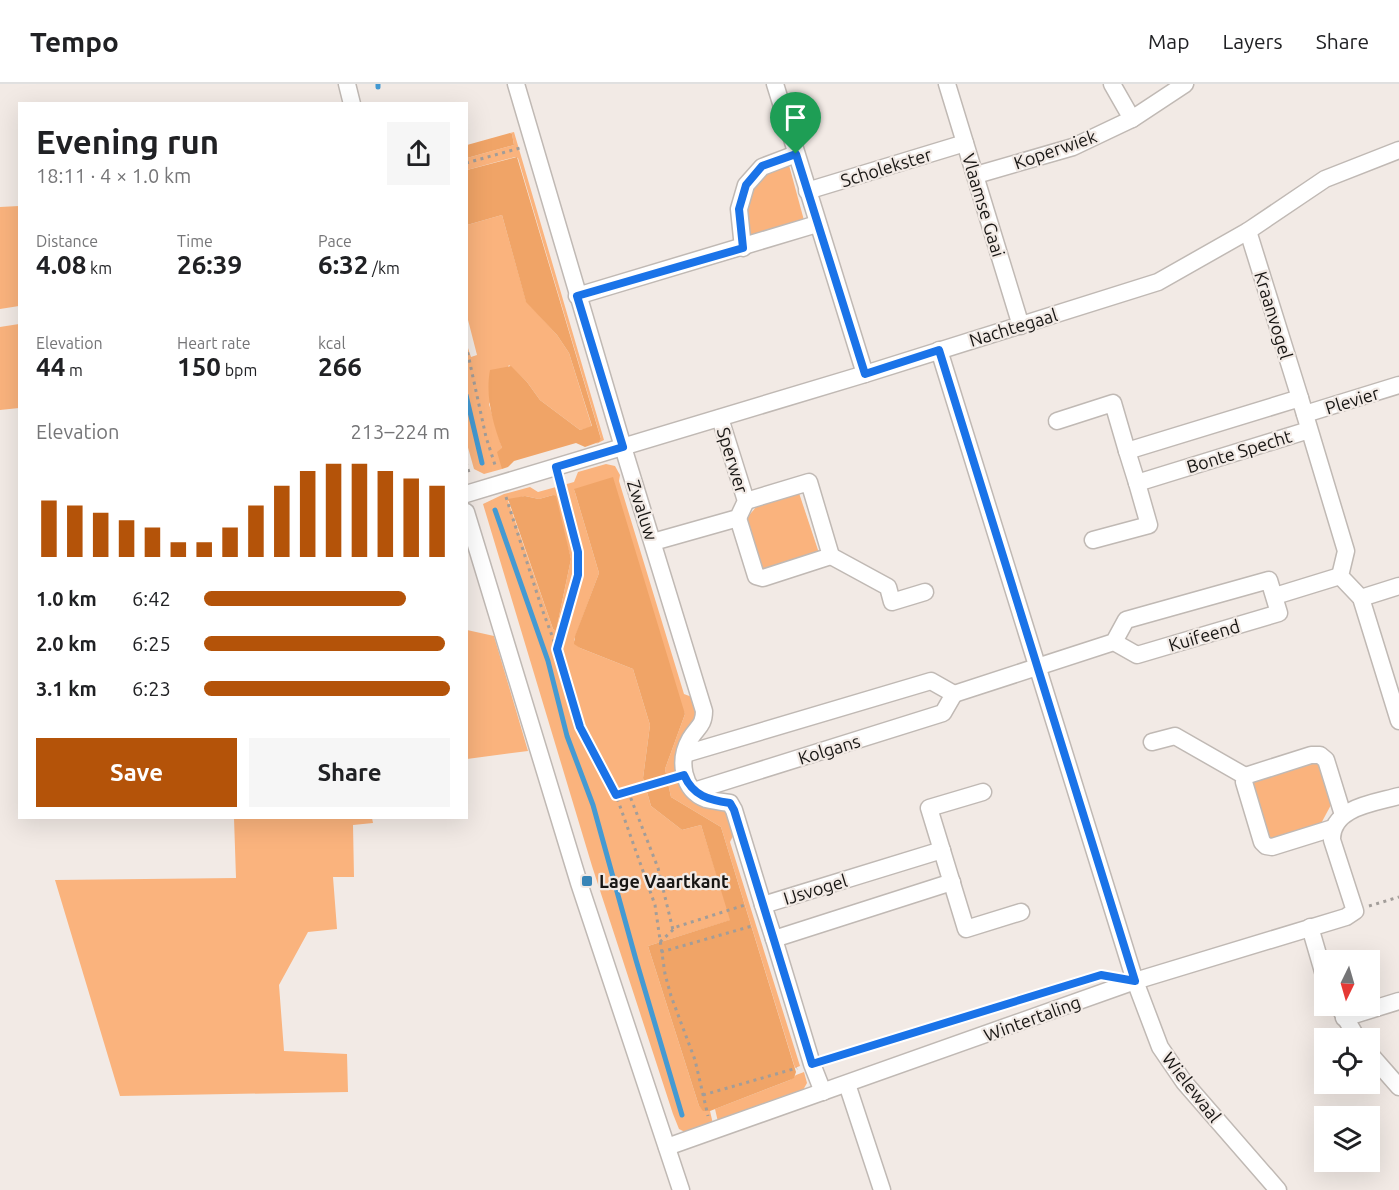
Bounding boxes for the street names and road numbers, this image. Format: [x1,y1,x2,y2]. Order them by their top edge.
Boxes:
street label: Koperwiek [1011,125,1099,173]
street label: Scholekster [838,144,934,190]
street label: Vlaamse Gaai [959,151,1009,259]
street label: Kraanvogel [1251,269,1297,362]
street label: Nachtegaal [966,304,1060,350]
street label: Plevier [1323,382,1382,418]
street label: Sperwer [714,425,753,496]
street label: Bonte Specht [1184,426,1294,476]
street label: Zwaluw [624,477,662,543]
street label: Kuifeend [1166,615,1242,655]
street label: Kolgans [796,730,863,768]
street label: IJsvogel [781,870,850,908]
street label: Wintertaling [981,991,1083,1045]
street label: Wielewaal [1159,1048,1226,1126]

